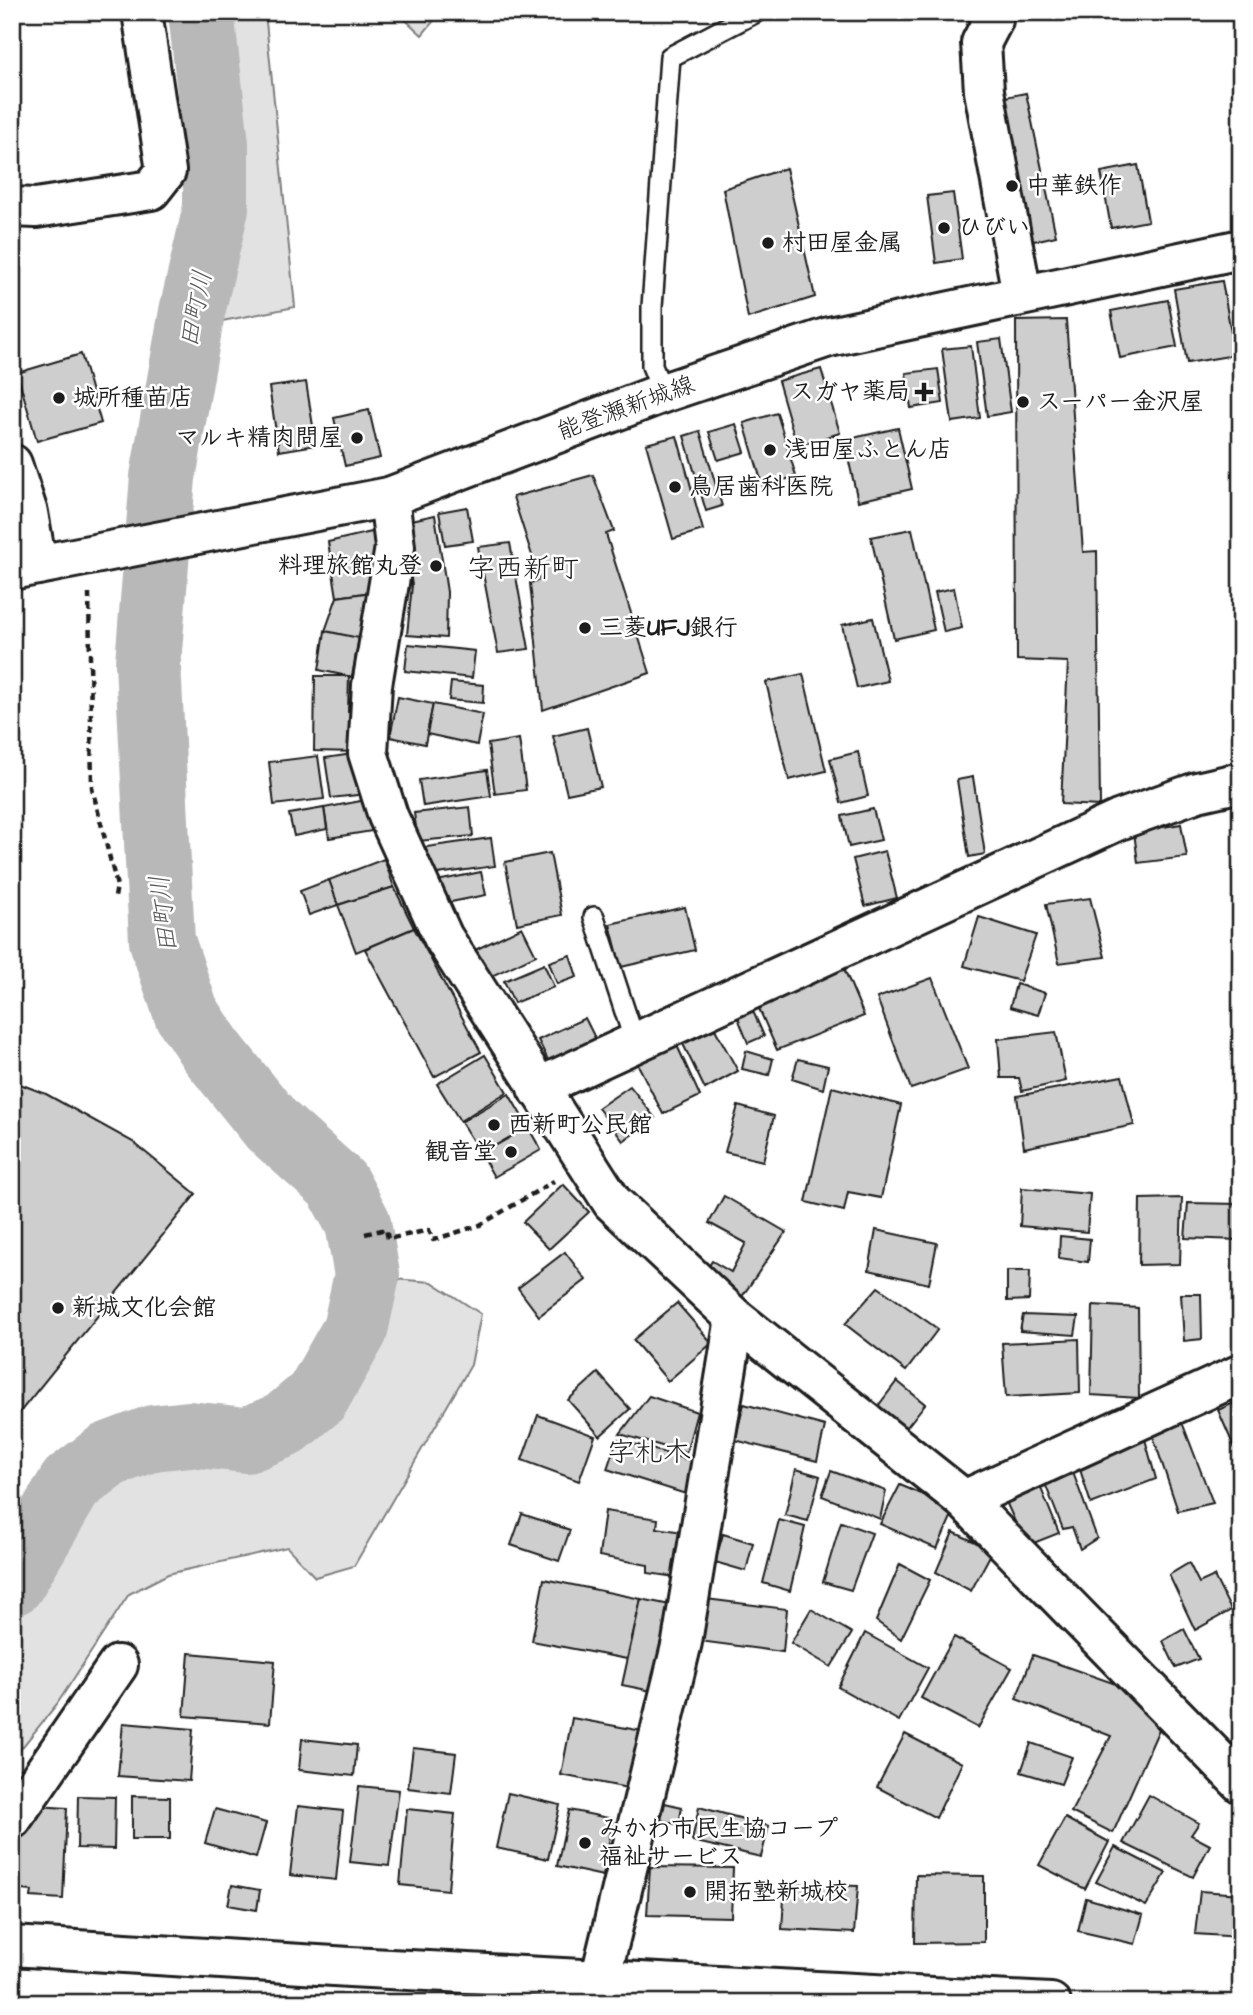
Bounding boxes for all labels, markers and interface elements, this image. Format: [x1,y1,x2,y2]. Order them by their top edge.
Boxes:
place label: 中華鉄作 [1026,169,1122,203]
marker: 中華鉄作 [1004,178,1020,194]
place label: ひびい [958,211,1030,245]
marker: ひびい [936,220,952,236]
place label: 村田屋金属 [782,226,902,260]
marker: 村田屋金属 [760,235,776,251]
water label: 田町川 [171,267,221,351]
street label: 能登瀬新城線 [553,367,699,449]
place label: スガヤ薬局 [790,375,910,409]
place label: 城所種苗店 [73,381,193,415]
marker: スガヤ薬局 [916,384,932,400]
place label: スーパー金沢屋 [1037,385,1204,419]
marker: 城所種苗店 [51,390,67,406]
marker: スーパー金沢屋 [1015,394,1031,410]
place label: マルキ精肉問屋 [175,421,343,455]
marker: マルキ精肉問屋 [349,430,365,446]
place label: 浅田屋ふとん店 [784,433,952,467]
marker: 浅田屋ふとん店 [762,442,778,458]
place label: 鳥居歯科医院 [689,470,833,504]
marker: 鳥居歯科医院 [667,479,683,495]
place label: 料理旅館丸登 [278,549,422,583]
district label: 字西新町 [467,549,579,588]
marker: 料理旅館丸登 [428,558,444,574]
place label: 三菱UFJ銀行 [599,611,738,645]
marker: 三菱UFJ銀行 [577,620,593,636]
water label: 田町川 [141,873,187,955]
place label: 西新町公民館 [508,1108,652,1142]
marker: 西新町公民館 [486,1117,502,1133]
place label: 観音堂 [425,1135,497,1169]
marker: 観音堂 [503,1144,519,1160]
place label: 新城文化会館 [72,1291,216,1325]
marker: 新城文化会館 [50,1300,66,1316]
district label: 字札木 [607,1433,691,1472]
place label: みかわ市民生協コープ 福祉サービス [599,1812,838,1874]
marker: みかわ市民生協コープ 福祉サービス [577,1835,593,1851]
place label: 開拓塾新城校 [704,1875,848,1909]
marker: 開拓塾新城校 [682,1884,698,1900]

